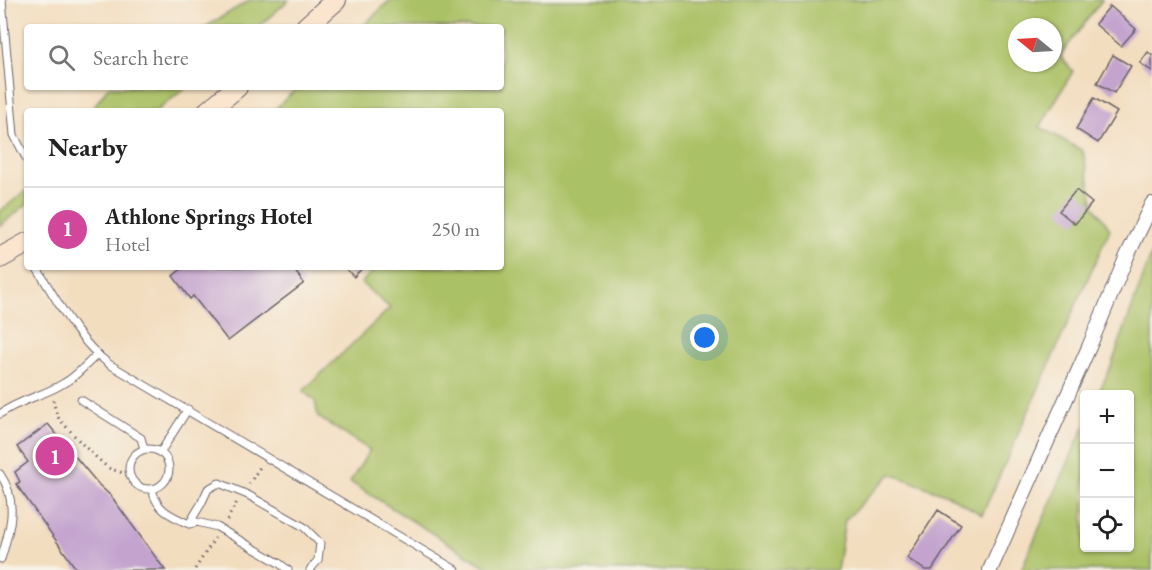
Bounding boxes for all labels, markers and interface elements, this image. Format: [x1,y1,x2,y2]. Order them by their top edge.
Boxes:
north arrow [1008,18,1062,72]
search box [24,24,504,90]
icon: search [45,41,78,74]
text: Search here [93,43,188,72]
text: Nearby [48,130,128,164]
text: Athlone Springs Hotel [105,202,313,231]
text: 1 [62,216,73,242]
text: 250 m [432,216,480,242]
text: Hotel [105,231,150,257]
your location [690,323,719,352]
map controls [1080,390,1134,552]
button: + [1080,390,1134,444]
pin: 1 [36,434,74,478]
button: − [1080,444,1134,498]
button: locate [1080,498,1134,552]

